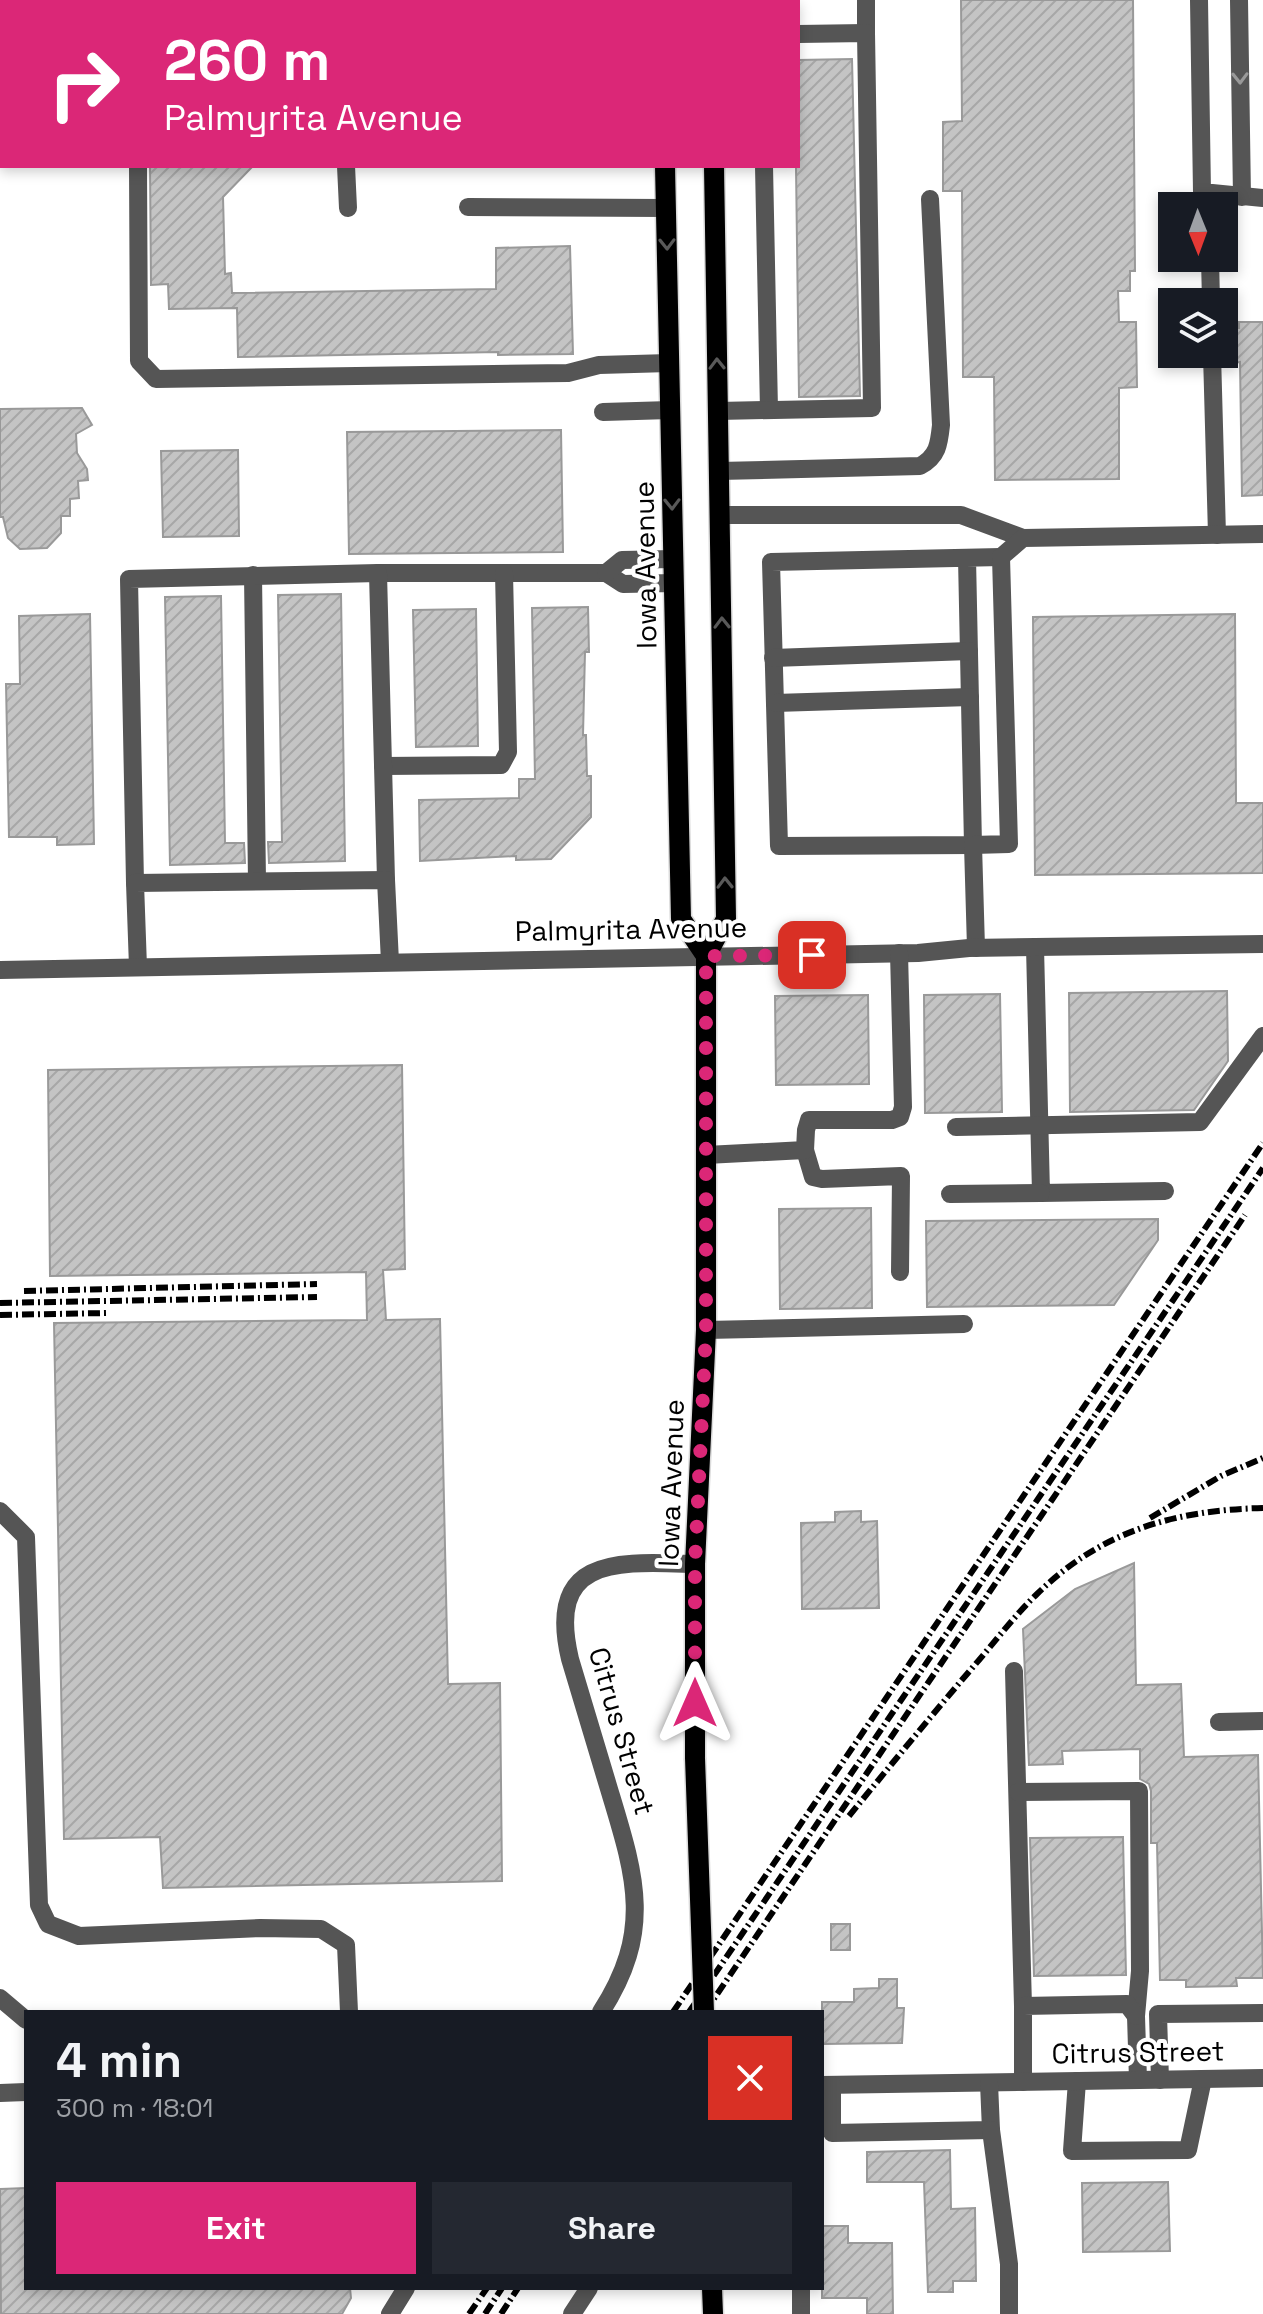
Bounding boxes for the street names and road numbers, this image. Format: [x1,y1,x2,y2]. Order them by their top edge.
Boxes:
street label: Iowa Avenue [626,481,664,649]
street label: Palmyrita Avenue [514,909,748,949]
street label: Iowa Avenue [650,1398,692,1568]
street label: Citrus Street [581,1643,663,1819]
street label: Citrus Street [1051,2032,1225,2072]

